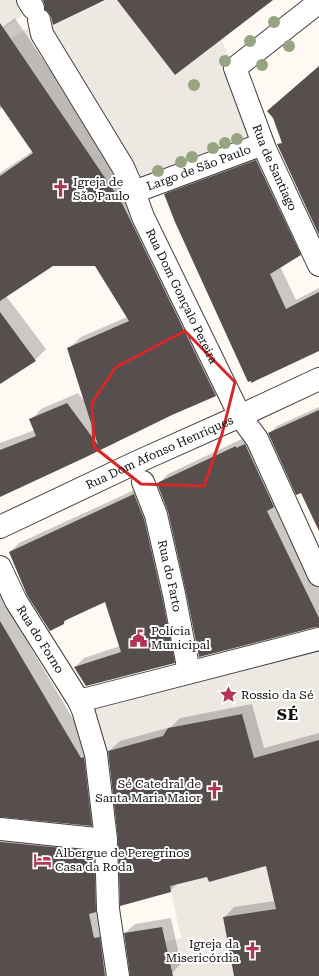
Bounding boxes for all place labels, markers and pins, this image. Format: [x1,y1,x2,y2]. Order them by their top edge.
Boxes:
place label: Igreja de São Paulo [73,175,130,203]
church icon: Igreja de São Paulo [50,179,70,199]
place label: Polícia Municipal [151,624,210,652]
public building icon: Polícia Municipal [128,628,148,648]
place icon: Rossio da Sé [218,685,238,705]
place label: Rossio da Sé [241,688,314,702]
place label: Sé Catedral de Santa Maria Maior [95,777,201,805]
church icon: Sé Catedral de Santa Maria Maior [204,781,224,801]
place label: Albergue de Peregrinos Casa da Roda [55,846,190,874]
hotel icon: Albergue de Peregrinos Casa da Roda [32,850,52,870]
place label: Igreja da Misericórdia [166,937,239,965]
church icon: Igreja da Misericórdia [242,941,262,961]

